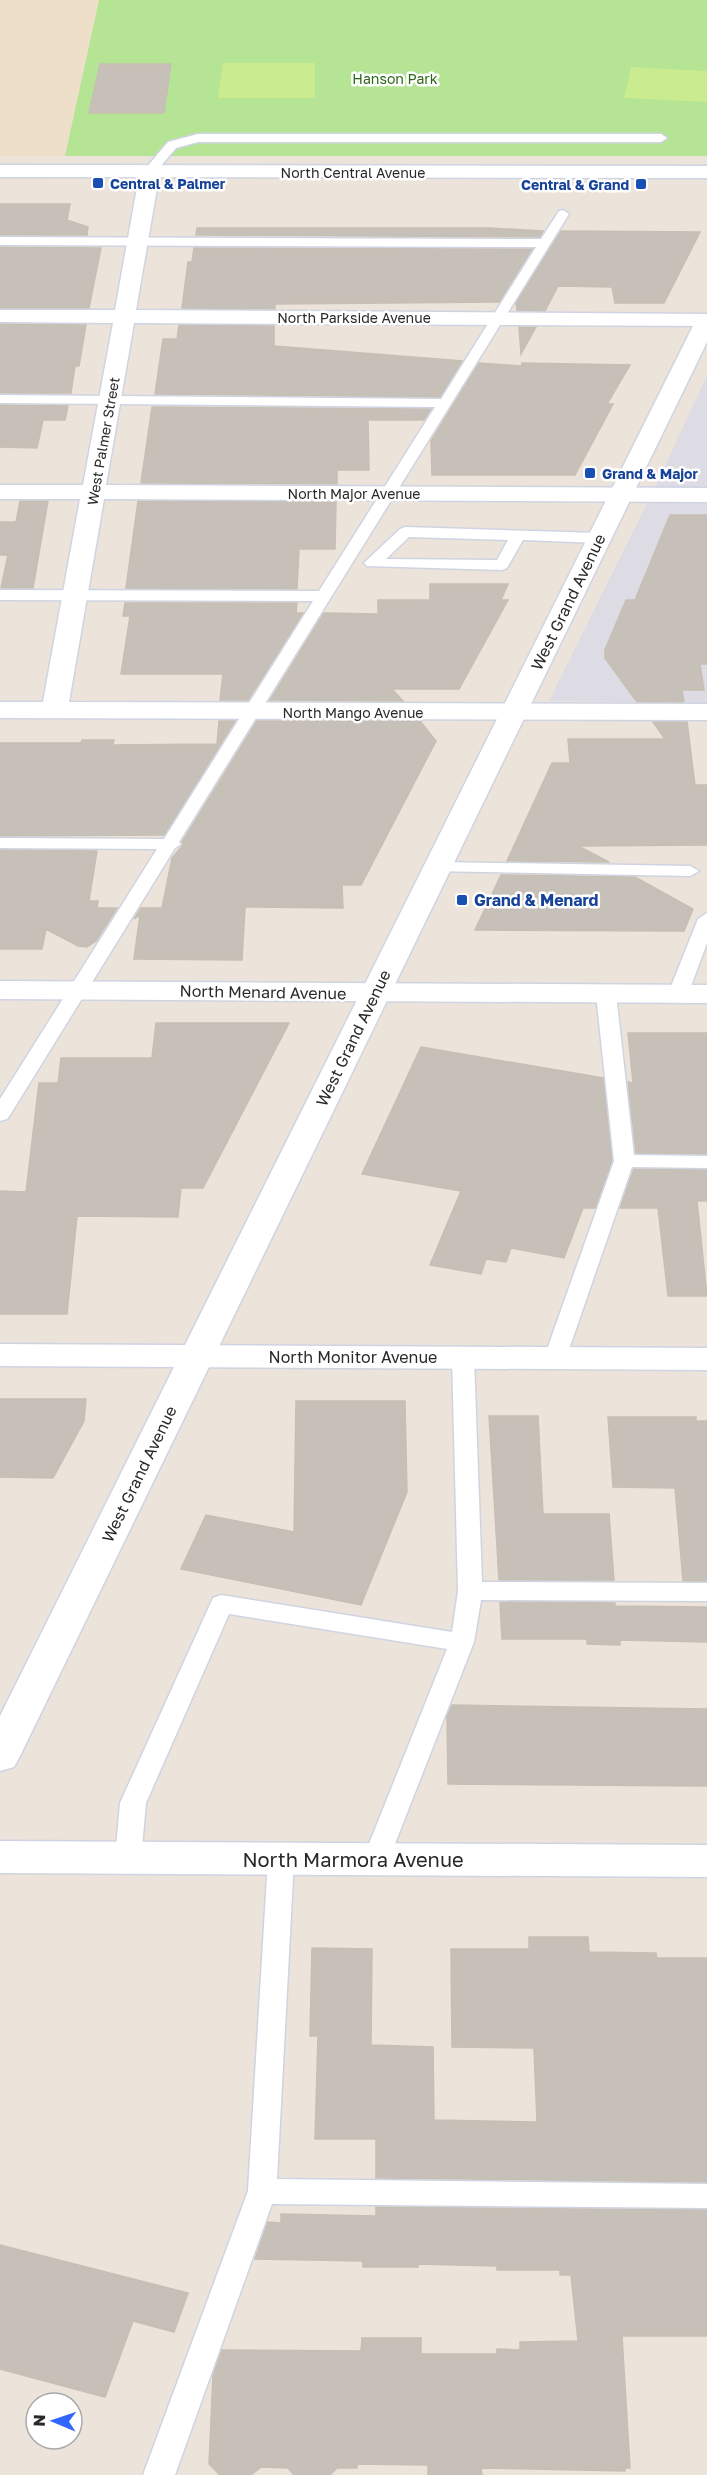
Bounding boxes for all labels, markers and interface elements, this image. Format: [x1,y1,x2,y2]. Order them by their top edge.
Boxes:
park label: Hanson Park [352,70,438,87]
street label: North Central Avenue [281,164,425,181]
place label: Central & Palmer [110,175,226,192]
marker: Central & Palmer [91,176,105,190]
place label: Central & Grand [521,176,629,193]
marker: Central & Grand [634,177,648,191]
street label: North Parkside Avenue [277,309,431,326]
street label: West Palmer Street [83,376,123,506]
place label: Grand & Major [602,465,699,482]
marker: Grand & Major [583,466,597,480]
street label: North Major Avenue [288,485,420,502]
street label: West Grand Avenue [526,530,610,674]
street label: North Mango Avenue [283,704,423,721]
place label: Grand & Menard [474,890,599,910]
marker: Grand & Menard [455,893,469,907]
street label: West Grand Avenue [311,966,395,1110]
street label: North Menard Avenue [179,981,347,1003]
street label: North Monitor Avenue [269,1347,437,1367]
street label: West Grand Avenue [97,1402,181,1546]
street label: North Marmora Avenue [242,1847,464,1871]
north arrow [24,2391,84,2451]
text: N [29,2414,49,2427]

